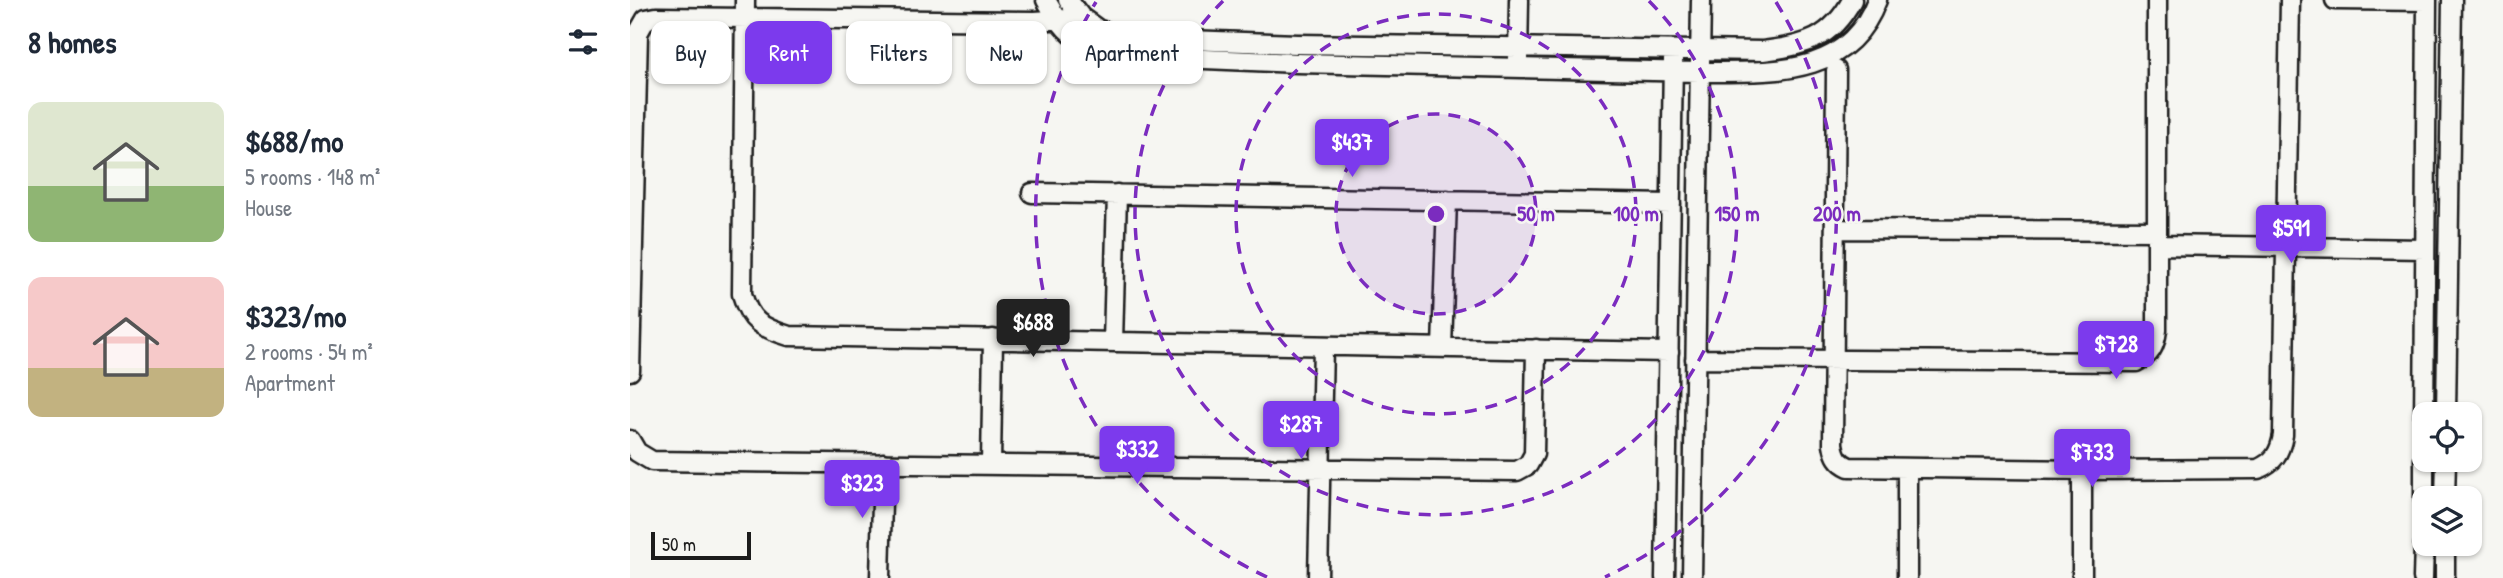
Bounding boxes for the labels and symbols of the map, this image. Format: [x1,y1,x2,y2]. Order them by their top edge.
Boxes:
pin: $437 [1311,120,1393,179]
text: 50 m [1517,199,1555,228]
text: 100 m [1613,199,1659,228]
text: 150 m [1714,199,1760,228]
text: 200 m [1813,199,1861,228]
centre of rings [1424,202,1448,226]
pin: $591 [2250,205,2332,265]
pin: $688 [992,300,1074,359]
pin: $728 [2075,322,2157,381]
pin: $287 [1260,402,1342,461]
pin: $332 [1096,426,1178,486]
pin: $733 [2051,430,2133,489]
pin: $323 [821,461,903,520]
scale bar [651,529,751,561]

